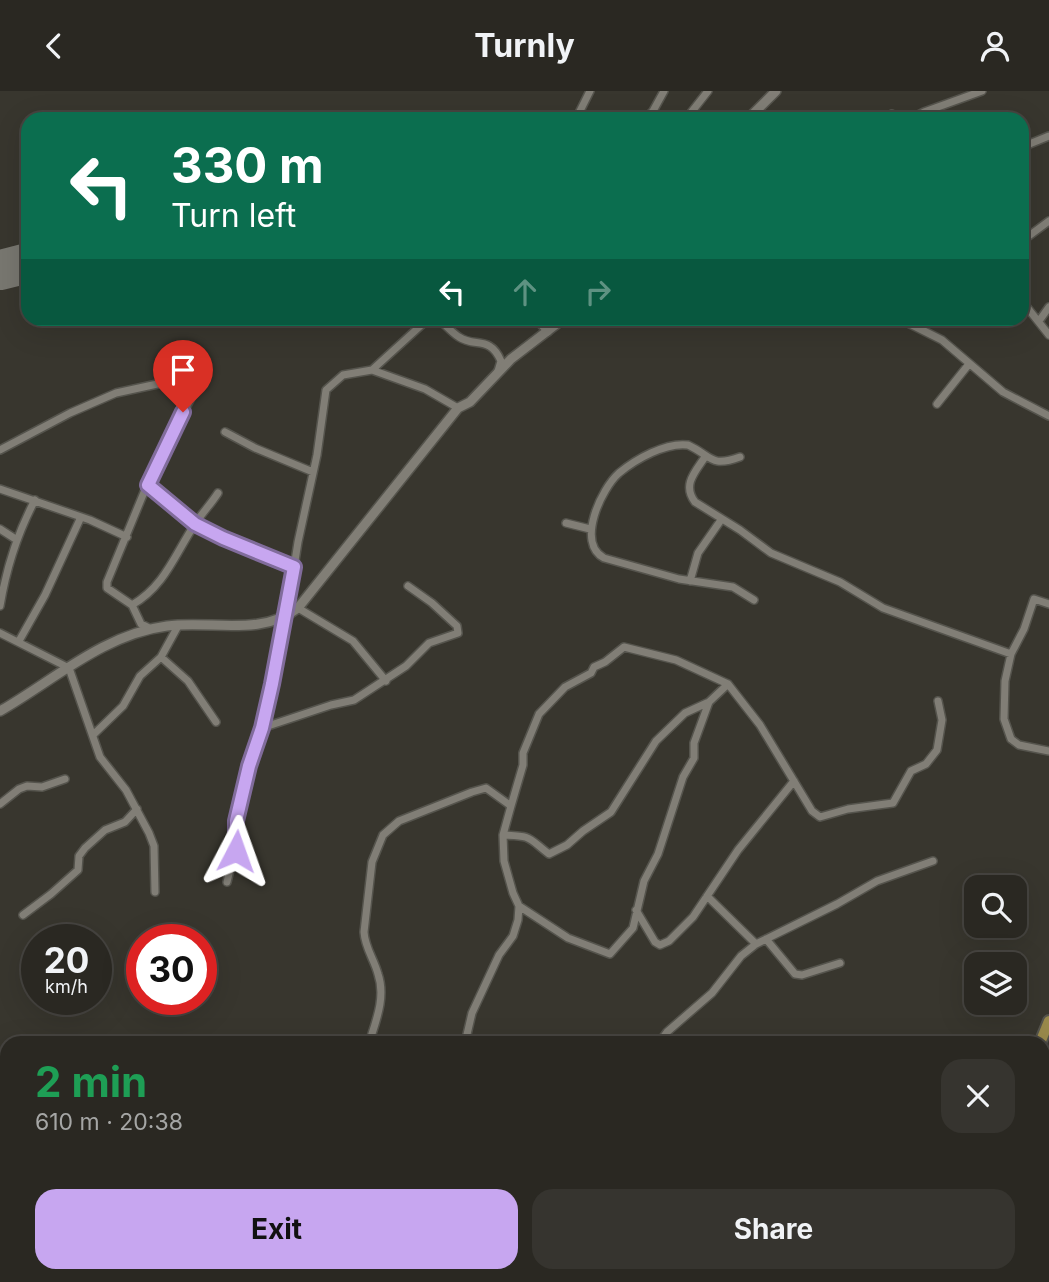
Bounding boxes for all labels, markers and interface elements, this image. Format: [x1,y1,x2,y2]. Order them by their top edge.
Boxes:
text: Turnly [474,26,575,65]
icon: back [35,27,73,65]
icon: person [976,27,1014,65]
text: 330 m [171,136,324,195]
icon: left [56,140,147,231]
text: Turn left [171,196,296,235]
icon: left [433,273,471,311]
icon: ahead [506,273,544,311]
icon: right [579,273,617,311]
pin [153,340,213,412]
icon: arrive [164,351,202,389]
position arrow [199,814,273,888]
map controls [964,875,1027,1015]
button: search [964,875,1027,938]
speed limit sign: 30 [126,924,217,1015]
text: 20 [44,939,89,981]
button: layers [964,952,1027,1015]
text: km/h [45,976,88,997]
text: 2 min [35,1056,147,1107]
button: close [941,1059,1015,1133]
text: 610 m · 20:38 [35,1108,183,1136]
button: Exit [35,1189,518,1269]
button: Share [532,1189,1015,1269]

